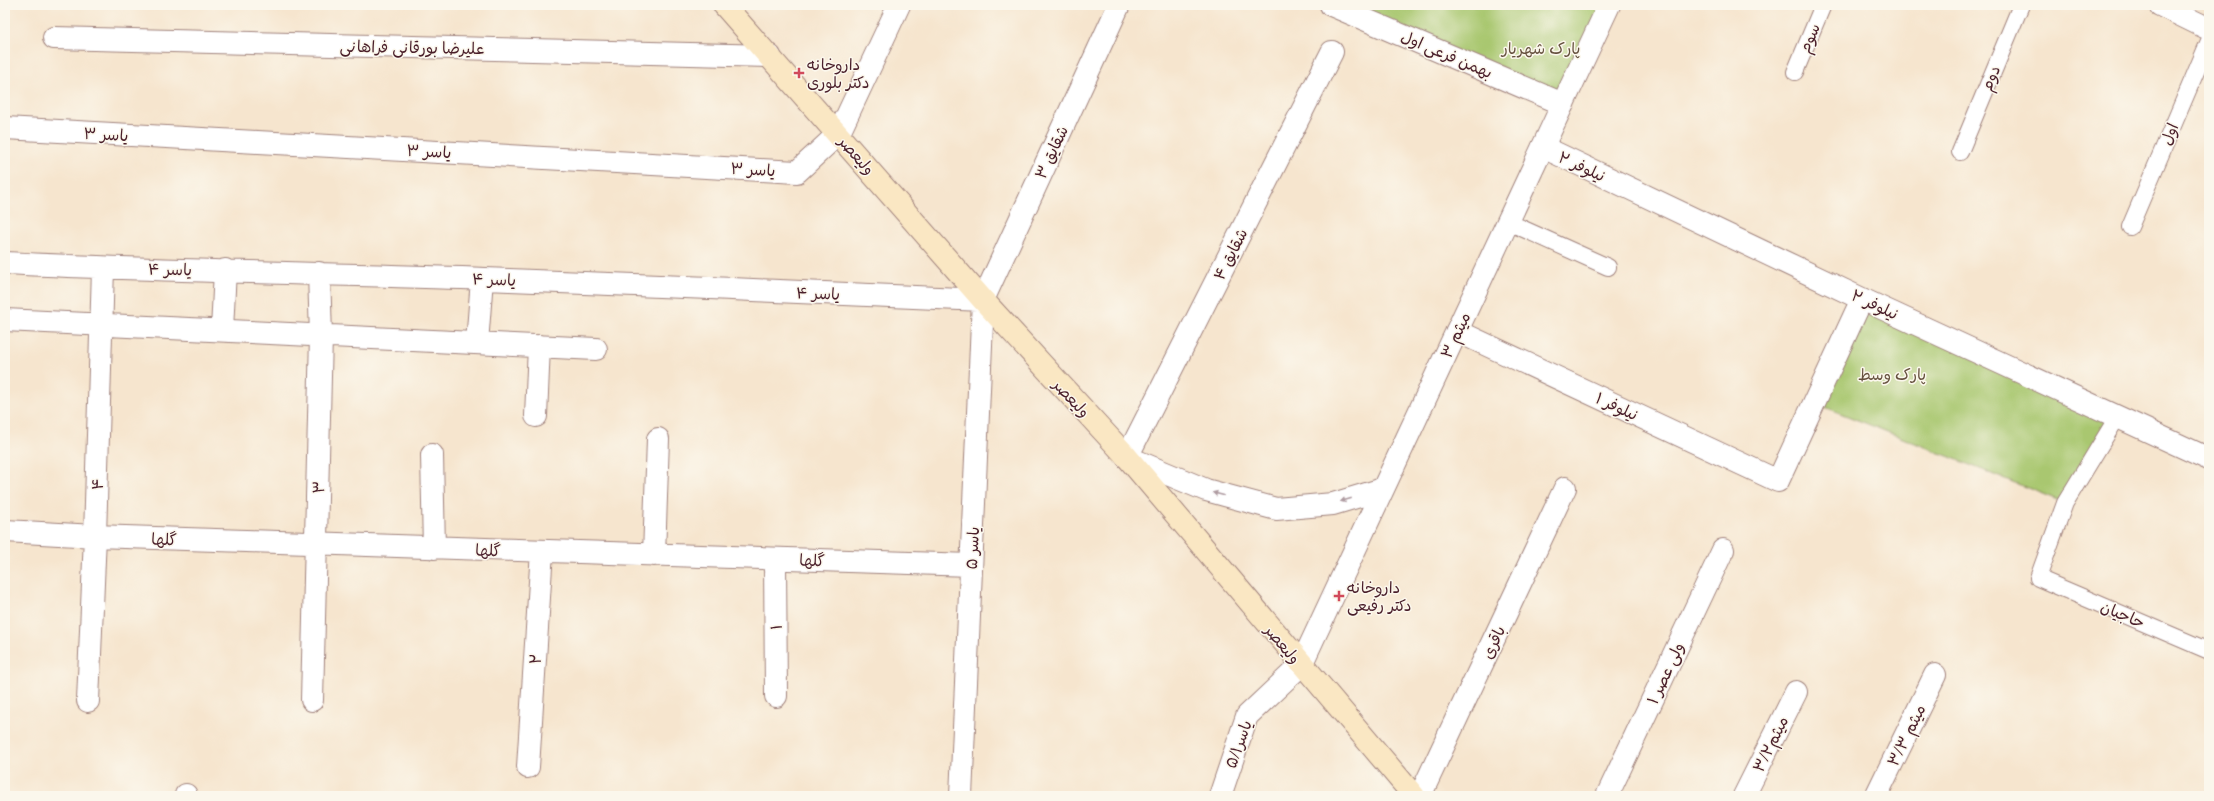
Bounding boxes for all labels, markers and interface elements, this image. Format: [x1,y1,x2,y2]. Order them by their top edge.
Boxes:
street label: سوم [1794,20,1828,57]
street label: بهمن فرعی اول [1397,26,1496,86]
street label: علیرضا بورقانی فراهانی [339,36,485,62]
park label: پارک شهریار [1500,38,1580,62]
place label: داروخانه دکتر بلوری [807,54,870,96]
street label: دوم [1976,62,2008,95]
marker: داروخانه دکتر بلوری [794,68,804,78]
street label: اول [2155,120,2186,150]
street label: شقایق ۳ [1030,122,1076,184]
street label: یاسر ۳ [83,123,129,149]
street label: ولیعصر [830,130,879,181]
street label: یاسر ۳ [406,140,452,166]
street label: نیلوفر ۲ [1554,146,1609,189]
street label: یاسر ۳ [730,158,776,184]
street label: شقایق ۴ [1209,225,1255,285]
street label: یاسر ۴ [148,259,192,283]
street label: یاسر ۴ [471,268,516,294]
street label: یاسر ۴ [795,282,840,308]
street label: نیلوفر ۲ [1847,284,1902,327]
street label: میثم ۳ [1436,309,1478,363]
park label: پارک وسط [1858,364,1926,388]
street label: ولیعصر [1045,373,1095,424]
street label: نیلوفر ۱ [1591,388,1641,428]
street label: ۴ [87,478,111,490]
street label: ۳ [308,480,332,494]
one-way arrow [1212,490,1225,496]
one-way arrow [1339,497,1351,503]
street label: یاسر ۵ [961,526,987,570]
street label: گلها [151,529,177,553]
street label: گلها [475,540,501,564]
street label: گلها [799,550,825,574]
place label: داروخانه دکتر رفیعی [1347,577,1412,619]
marker: داروخانه دکتر رفیعی [1334,591,1344,601]
street label: حاجیان [2096,596,2148,636]
street label: ولیعصر [1256,619,1305,670]
street label: باقری [1477,622,1513,664]
street label: ۱ [766,624,790,630]
street label: ولی عصر ۱ [1642,639,1692,709]
street label: ۲ [525,653,549,665]
street label: میثم ۳/۳ [1882,701,1933,771]
street label: میثم۳/۲ [1748,713,1796,777]
street label: یاسر۵/۱ [1220,717,1260,772]

